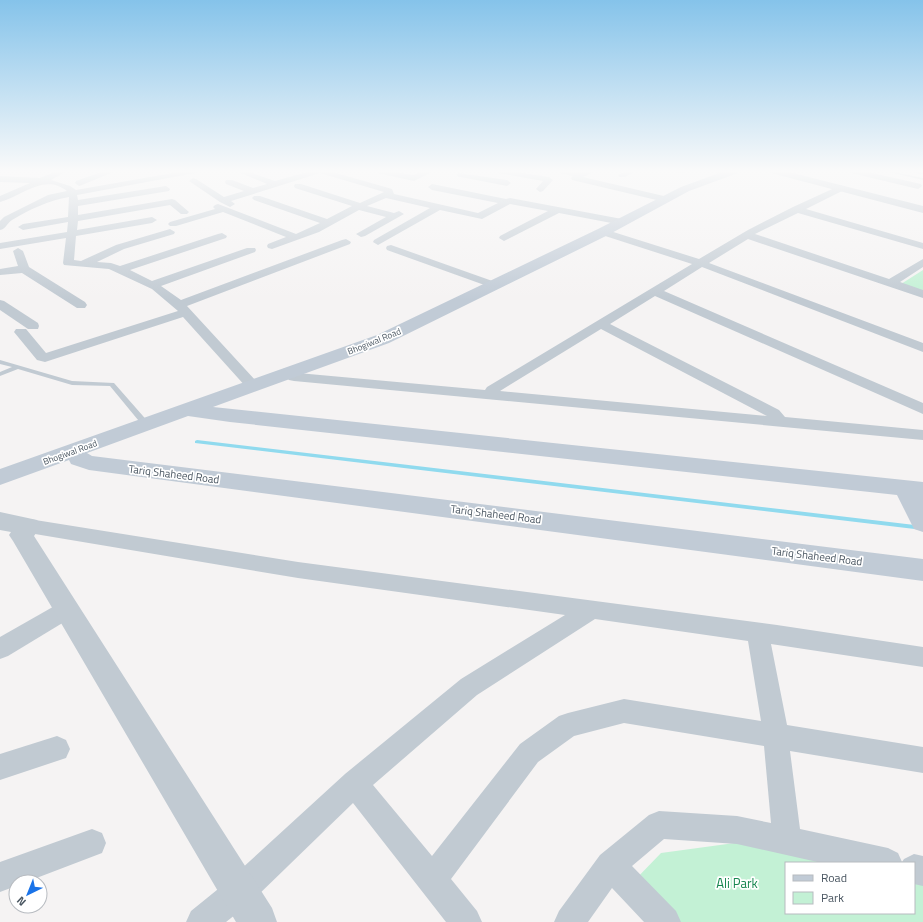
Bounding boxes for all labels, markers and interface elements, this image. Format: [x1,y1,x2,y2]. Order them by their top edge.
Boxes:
street label: Bhogiwal Road [345,324,403,358]
street label: Bhogiwal Road [41,436,99,468]
street label: Tariq Shaheed Road [128,461,220,488]
street label: Tariq Shaheed Road [450,501,542,528]
street label: Tariq Shaheed Road [771,543,863,570]
legend [785,862,915,914]
text: Road [821,868,847,887]
park label: Ali Park [716,873,758,893]
north arrow [8,874,48,914]
text: Park [821,888,844,907]
text: N [13,893,29,910]

